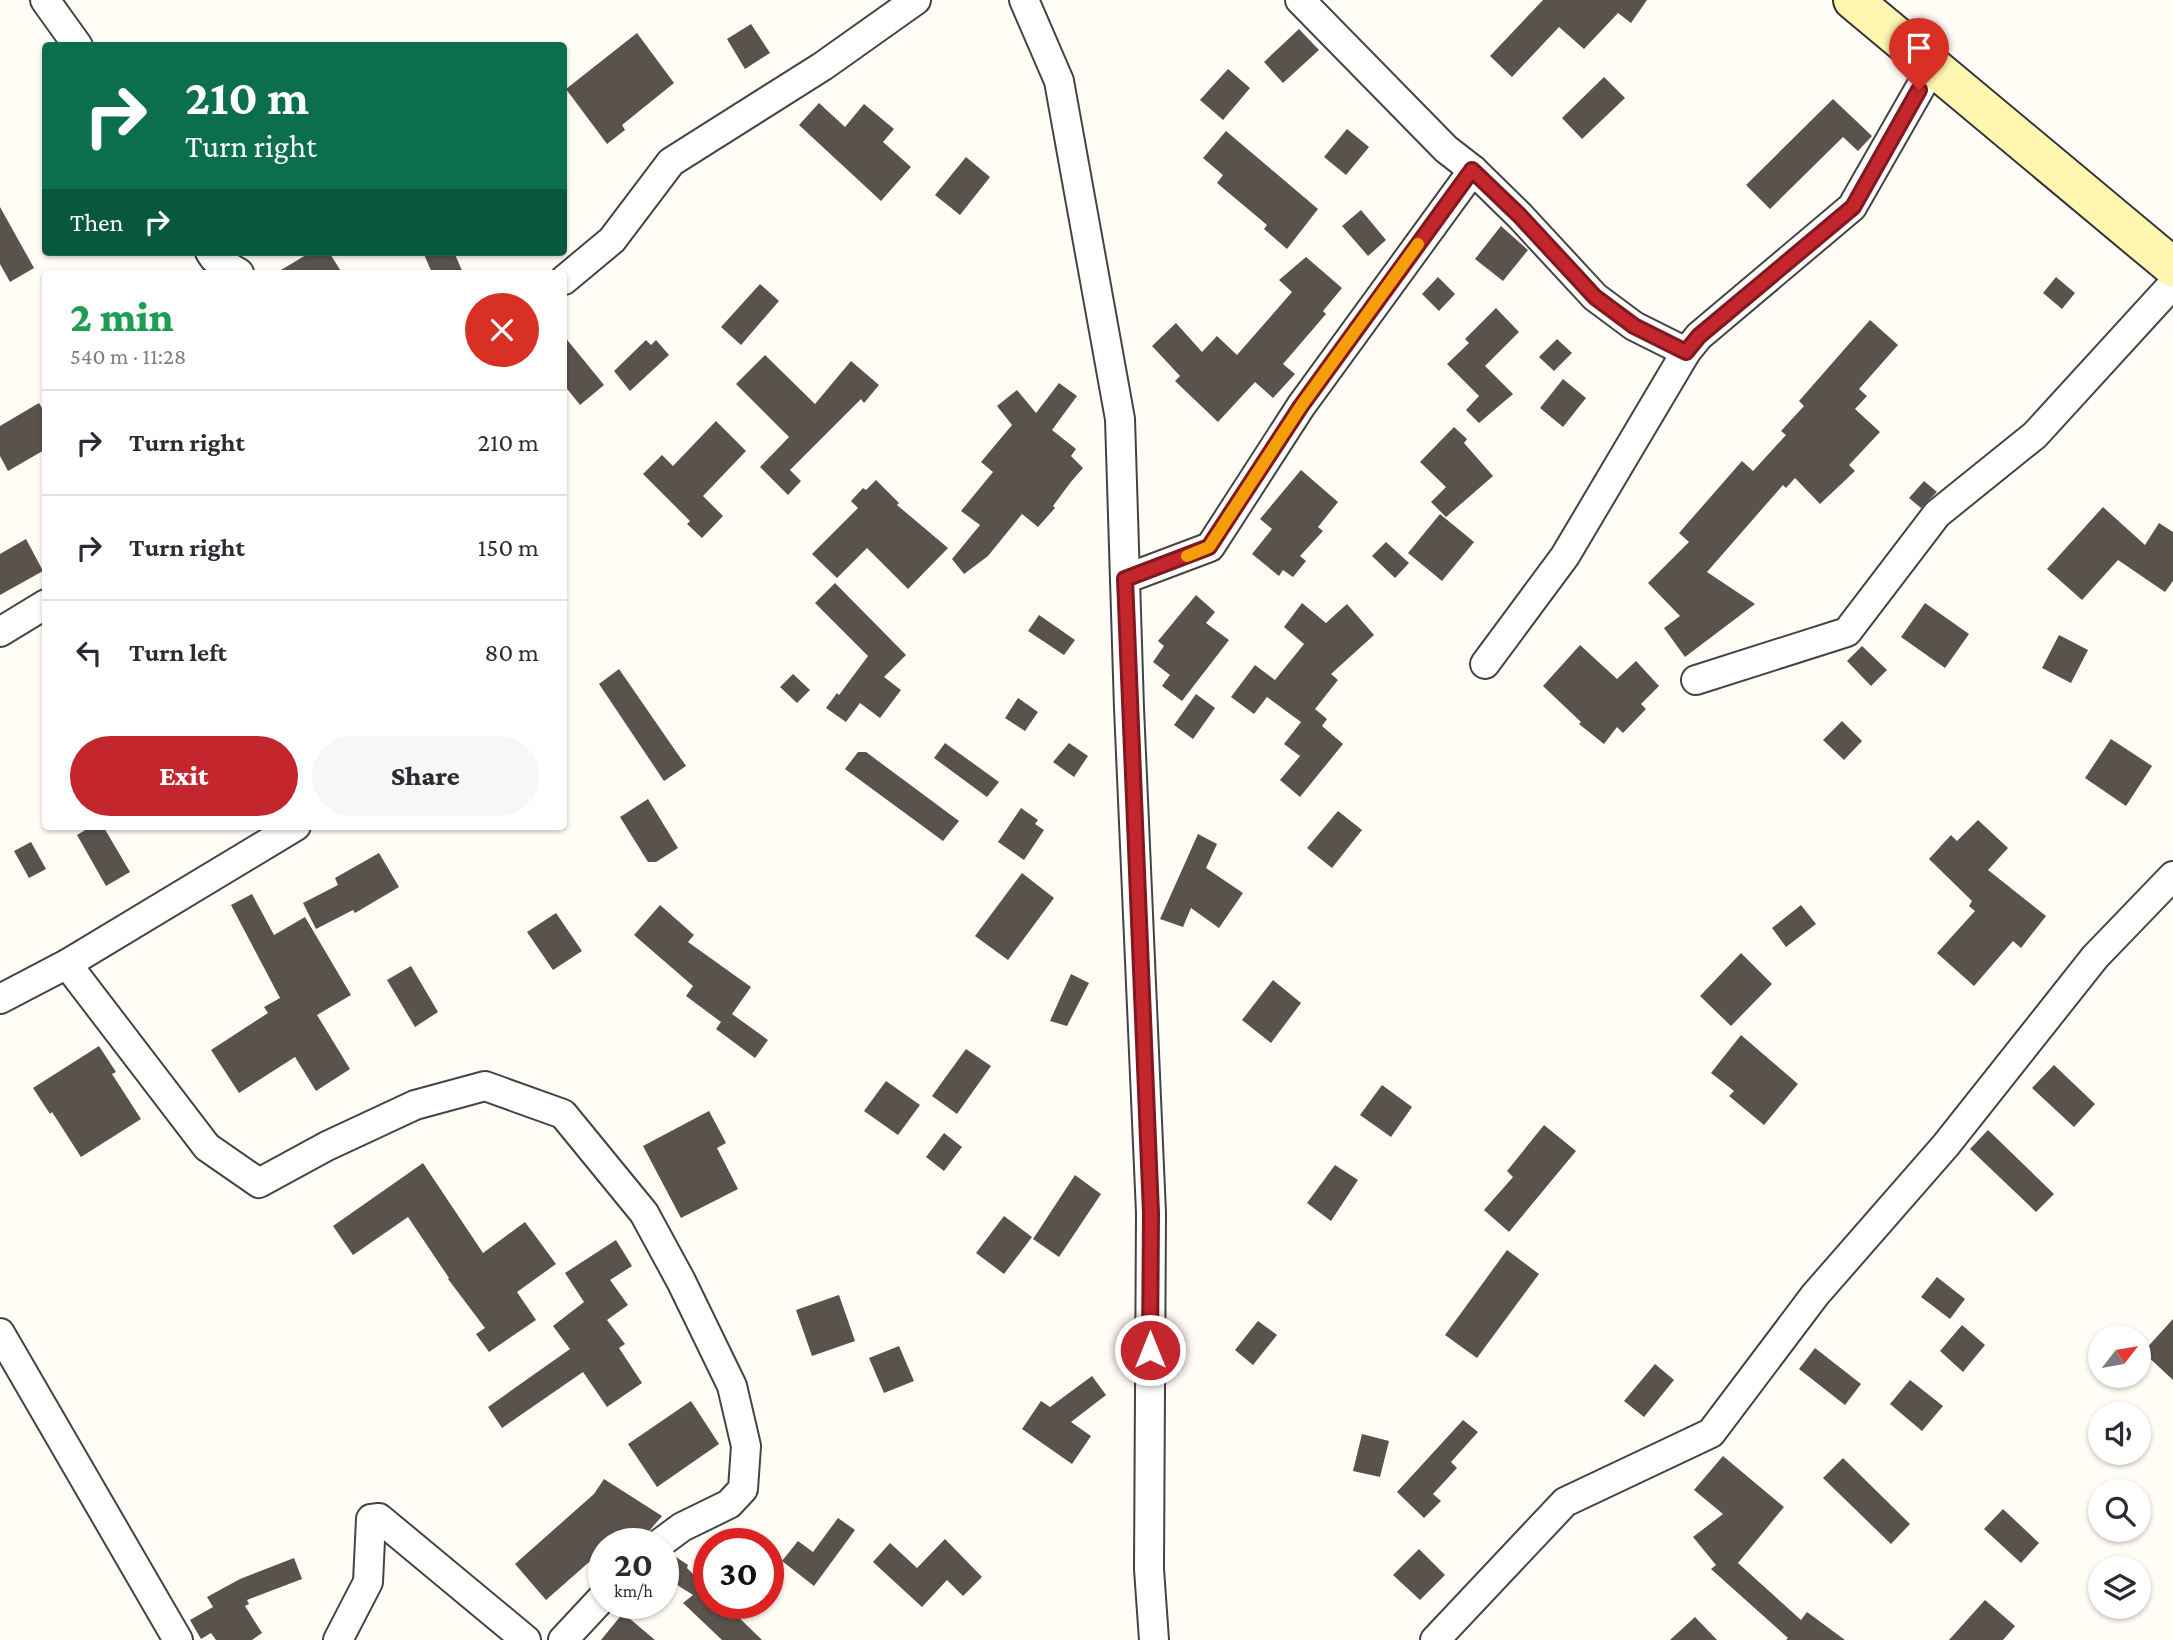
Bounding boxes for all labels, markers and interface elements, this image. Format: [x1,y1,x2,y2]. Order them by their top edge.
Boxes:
pin [1889,18,1949,90]
icon: arrive [1900,29,1938,67]
icon: right [70,70,161,161]
text: 210 m [185,70,309,125]
text: Turn right [185,128,317,164]
icon: right [138,203,176,241]
text: Then [70,208,124,237]
text: 2 min [70,293,174,340]
button: close [465,293,539,367]
text: 540 m · 11:28 [70,343,186,369]
icon: right [70,424,108,462]
text: Turn right [129,428,245,457]
text: 210 m [478,428,539,457]
icon: right [70,529,108,567]
text: Turn right [129,533,245,562]
text: 150 m [478,533,539,562]
icon: left [70,634,108,672]
text: Turn left [129,638,227,667]
text: 80 m [485,638,539,667]
button: Exit [70,736,298,816]
button: Share [312,736,539,816]
position arrow [1113,1313,1187,1387]
north arrow [2088,1325,2151,1388]
map controls [2088,1325,2151,1619]
button: sound [2088,1402,2151,1465]
button: search [2088,1479,2151,1542]
speed limit sign: 30 [693,1528,784,1619]
text: 20 [614,1545,653,1584]
button: layers [2088,1556,2151,1619]
text: km/h [614,1581,653,1601]

